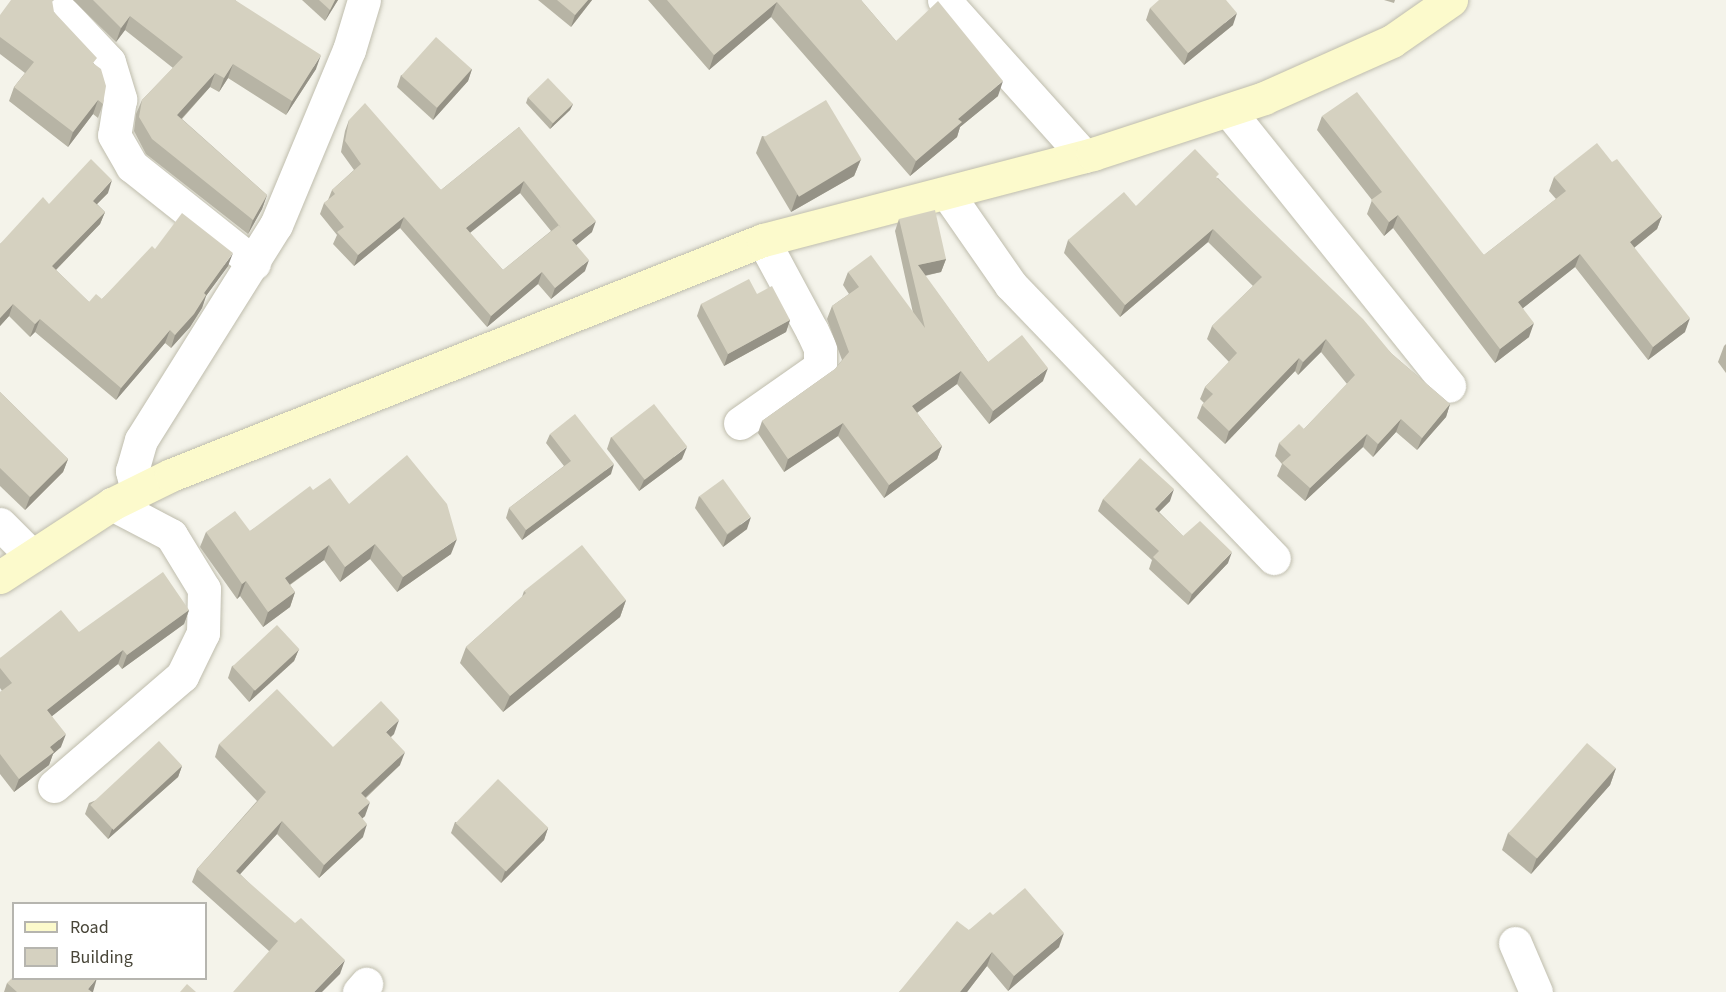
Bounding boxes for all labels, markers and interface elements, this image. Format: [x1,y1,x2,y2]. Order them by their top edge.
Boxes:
legend [12,902,207,980]
text: Road [70,915,109,940]
text: Building [70,945,133,970]

